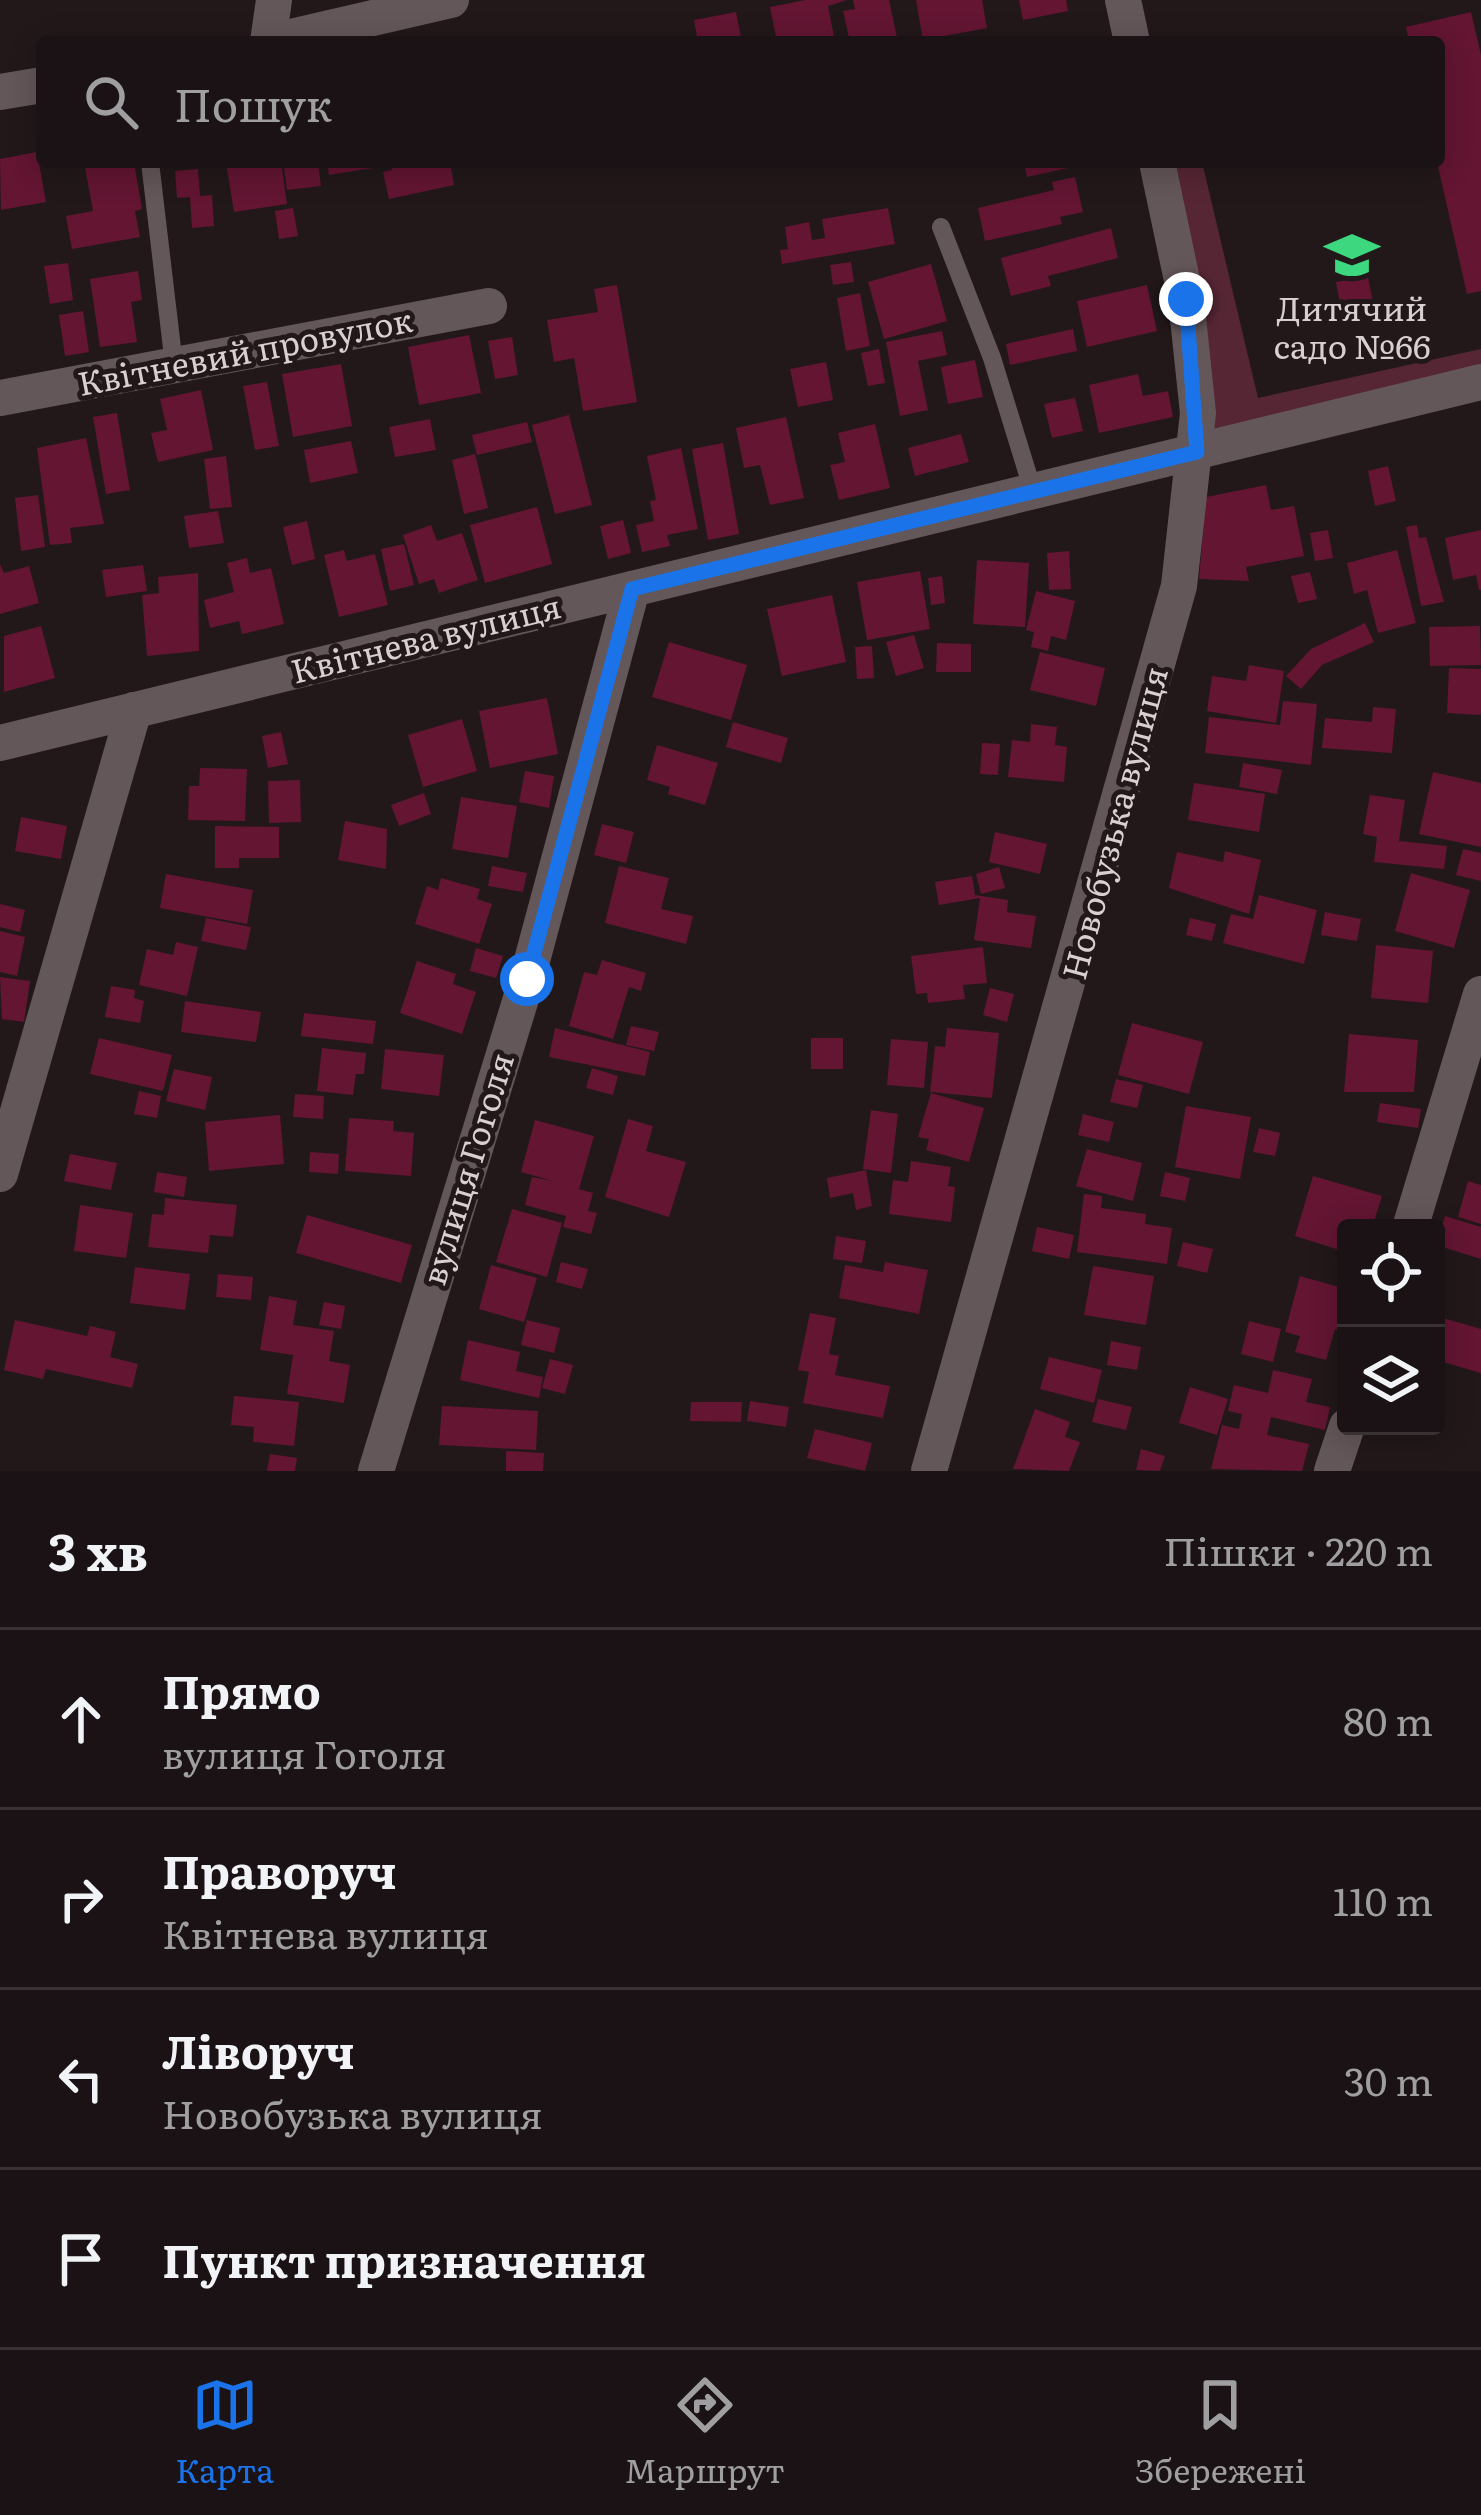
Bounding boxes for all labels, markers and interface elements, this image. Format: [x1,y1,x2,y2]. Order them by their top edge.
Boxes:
search box [36,36,1445,168]
icon: search [78,69,144,135]
text: Пошук [174,69,332,136]
school or university icon: Дитячий садо №66 [1323,226,1381,284]
route end [1159,272,1213,326]
place label: Дитячий садо №66 [1273,282,1431,369]
street label: Квітневий провулок [73,293,417,406]
street label: Квітнева вулиця [285,579,566,694]
street label: Новобузька вулиця [1047,660,1178,984]
route start [500,952,554,1006]
street label: вулиця Гоголя [407,1046,524,1290]
map controls [1337,1219,1445,1435]
button: locate [1337,1219,1445,1327]
button: layers [1337,1327,1445,1435]
text: 3 хв [48,1511,148,1587]
text: Пішки · 220 m [1164,1520,1433,1578]
text: Прямо [162,1656,321,1723]
icon: ahead [48,1686,114,1752]
text: 80 m [1343,1690,1433,1748]
text: вулиця Гоголя [162,1723,446,1781]
text: Праворуч [162,1836,397,1903]
icon: right [48,1866,114,1932]
text: 110 m [1333,1870,1433,1928]
text: Квітнева вулиця [162,1903,489,1961]
text: Ліворуч [162,2016,355,2083]
icon: left [48,2046,114,2112]
text: 30 m [1344,2050,1433,2108]
text: Новобузька вулиця [162,2083,543,2141]
text: Пункт призначення [162,2225,646,2292]
icon: arrive [48,2226,114,2292]
tab: Карта [175,2372,274,2493]
tab: Маршрут [624,2372,785,2493]
tab: Збережені [1135,2372,1306,2493]

